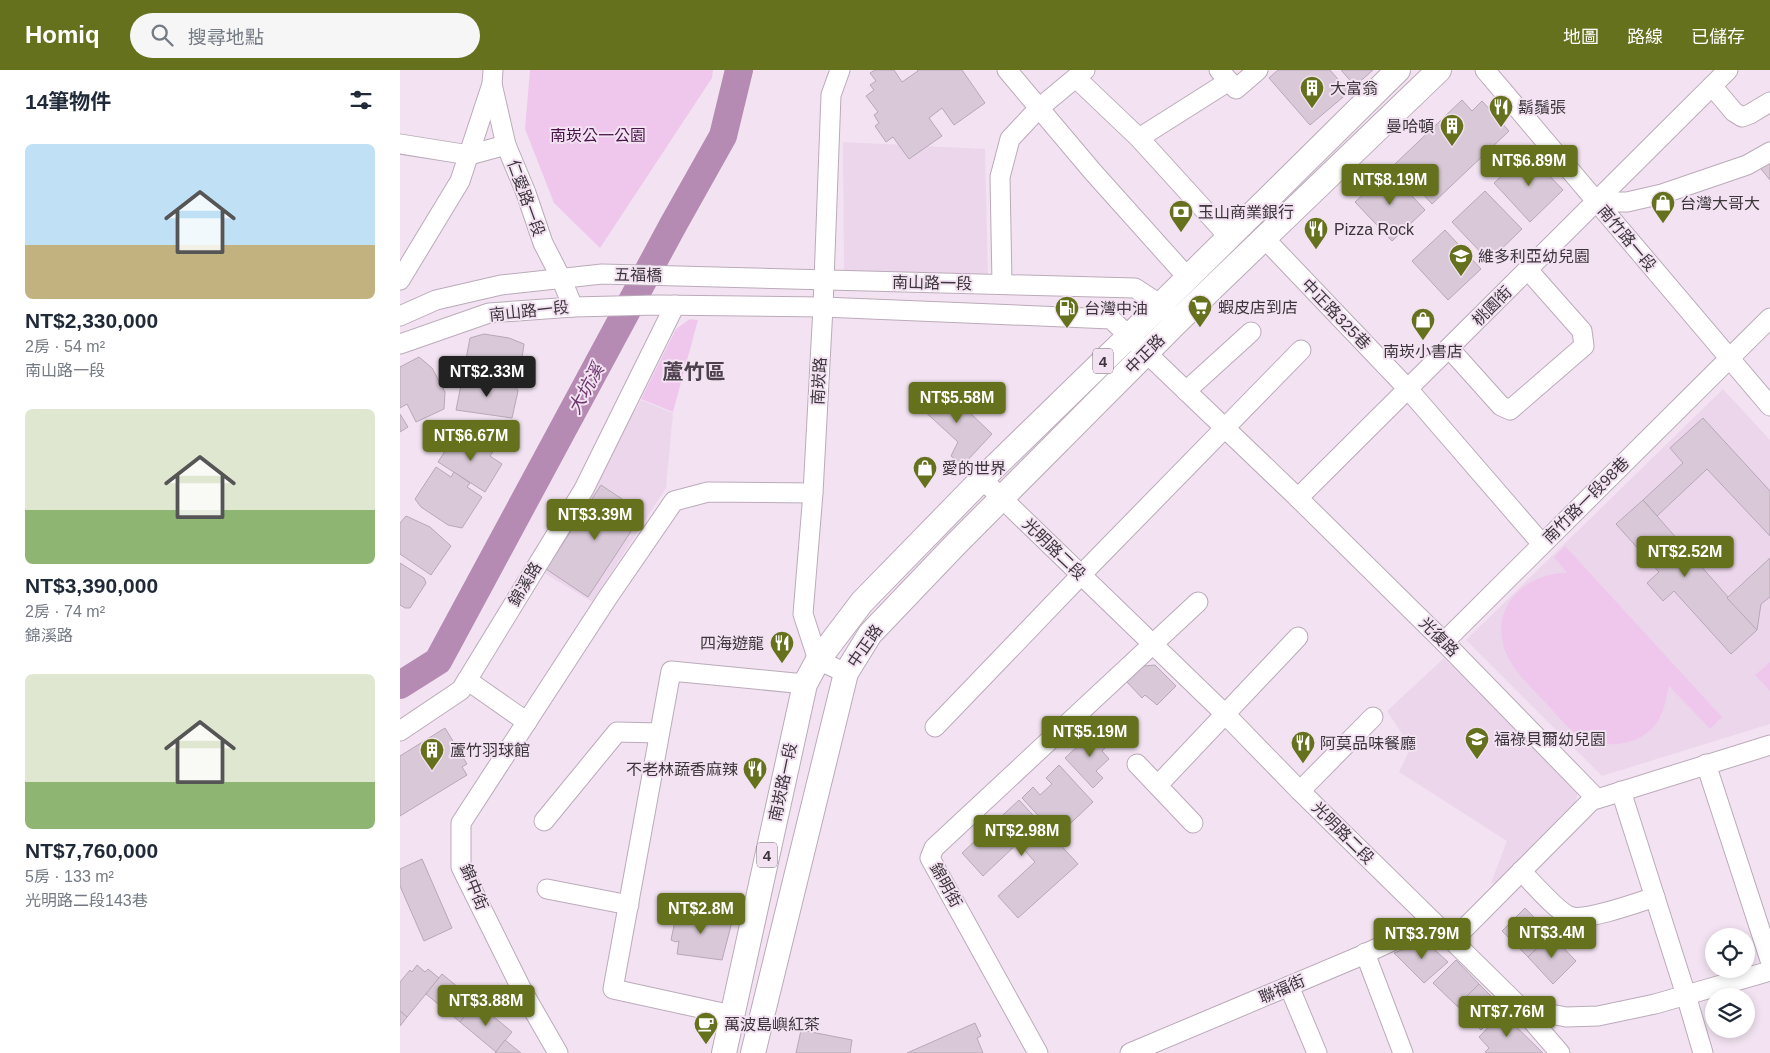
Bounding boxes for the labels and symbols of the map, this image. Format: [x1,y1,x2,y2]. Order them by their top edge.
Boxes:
building icon: 大富翁 [1299,75,1325,109]
place label: 大富翁 [1330,80,1378,97]
restaurant icon: 鬍鬚張 [1488,94,1514,128]
place label: 鬍鬚張 [1518,99,1566,116]
building icon: 曼哈頓 [1439,113,1465,147]
place label: 曼哈頓 [1386,118,1434,135]
park label: 南崁公一公園 [550,127,646,144]
pin: NT$6.89M [1477,144,1581,187]
street label: 仁愛路一段 [504,157,548,239]
pin: NT$8.19M [1338,164,1442,206]
shop icon: 台灣大哥大 [1650,190,1676,224]
place label: 台灣大哥大 [1680,195,1760,212]
bank icon: 玉山商業銀行 [1168,199,1194,233]
street label: 南竹路一段 [1595,202,1659,274]
place label: 玉山商業銀行 [1198,204,1294,221]
restaurant icon: Pizza Rock [1303,216,1329,250]
place label: Pizza Rock [1334,221,1415,238]
school or university icon: 維多利亞幼兒園 [1448,243,1474,277]
place label: 維多利亞幼兒園 [1478,248,1590,265]
street label: 五福橋 [614,266,662,284]
street label: 南山路一段 [892,274,972,292]
street label: 中正路325巷 [1298,275,1374,353]
street label: 桃園街 [1469,283,1515,329]
supermarket icon: 蝦皮店到店 [1187,294,1213,328]
fuel station icon: 台灣中油 [1054,295,1080,329]
street label: 南山路一段 [488,298,570,324]
place label: 蝦皮店到店 [1218,299,1298,316]
place label: 台灣中油 [1084,300,1148,317]
shop icon: 南崁小書店 [1410,307,1436,341]
street label: 中正路 [1122,331,1168,377]
place label: 南崁小書店 [1383,343,1463,360]
road number: 4 [1093,348,1113,374]
pin: NT$2.33M [435,356,539,398]
street label: 南崁路 [809,357,829,405]
water label: 大坑溪 [564,358,609,417]
district label: 蘆竹區 [663,360,726,383]
pin: NT$5.58M [905,382,1009,424]
pin: NT$6.67M [419,420,523,462]
street label: 南竹路一段98巷 [1540,454,1632,546]
shop icon: 愛的世界 [912,455,938,489]
place label: 愛的世界 [942,460,1006,477]
pin: NT$3.39M [543,498,647,541]
street label: 光明路二段 [1019,515,1089,583]
pin: NT$2.52M [1633,536,1737,578]
street label: 錦溪路 [505,559,545,609]
street label: 光復路 [1416,614,1462,660]
street label: 中正路 [844,621,886,671]
restaurant icon: 四海遊龍 [769,630,795,664]
place label: 四海遊龍 [700,635,764,652]
pin: NT$5.19M [1038,716,1142,758]
school or university icon: 福祿貝爾幼兒園 [1464,726,1490,760]
restaurant icon: 阿莫品味餐廳 [1290,730,1316,764]
place label: 福祿貝爾幼兒園 [1494,731,1606,748]
place label: 阿莫品味餐廳 [1320,735,1416,752]
building icon: 蘆竹羽球館 [419,737,445,771]
street label: 南崁路一段 [766,741,800,823]
place label: 蘆竹羽球館 [450,742,530,759]
restaurant icon: 不老林蔬香麻辣 [742,756,768,790]
place label: 不老林蔬香麻辣 [626,761,738,778]
street label: 光明路二段 [1309,799,1377,867]
pin: NT$2.98M [970,814,1074,857]
road number: 4 [757,842,777,868]
street label: 錦明街 [927,860,965,910]
street label: 錦中街 [457,862,491,912]
pin: NT$2.8M [655,892,747,935]
pin: NT$3.4M [1506,916,1598,959]
pin: NT$3.79M [1370,918,1474,960]
street label: 聯福街 [1257,972,1307,1006]
pin: NT$3.88M [434,984,538,1027]
pin: NT$7.76M [1455,996,1559,1038]
cafe icon: 萬波島嶼紅茶 [693,1011,719,1045]
place label: 萬波島嶼紅茶 [724,1016,820,1033]

